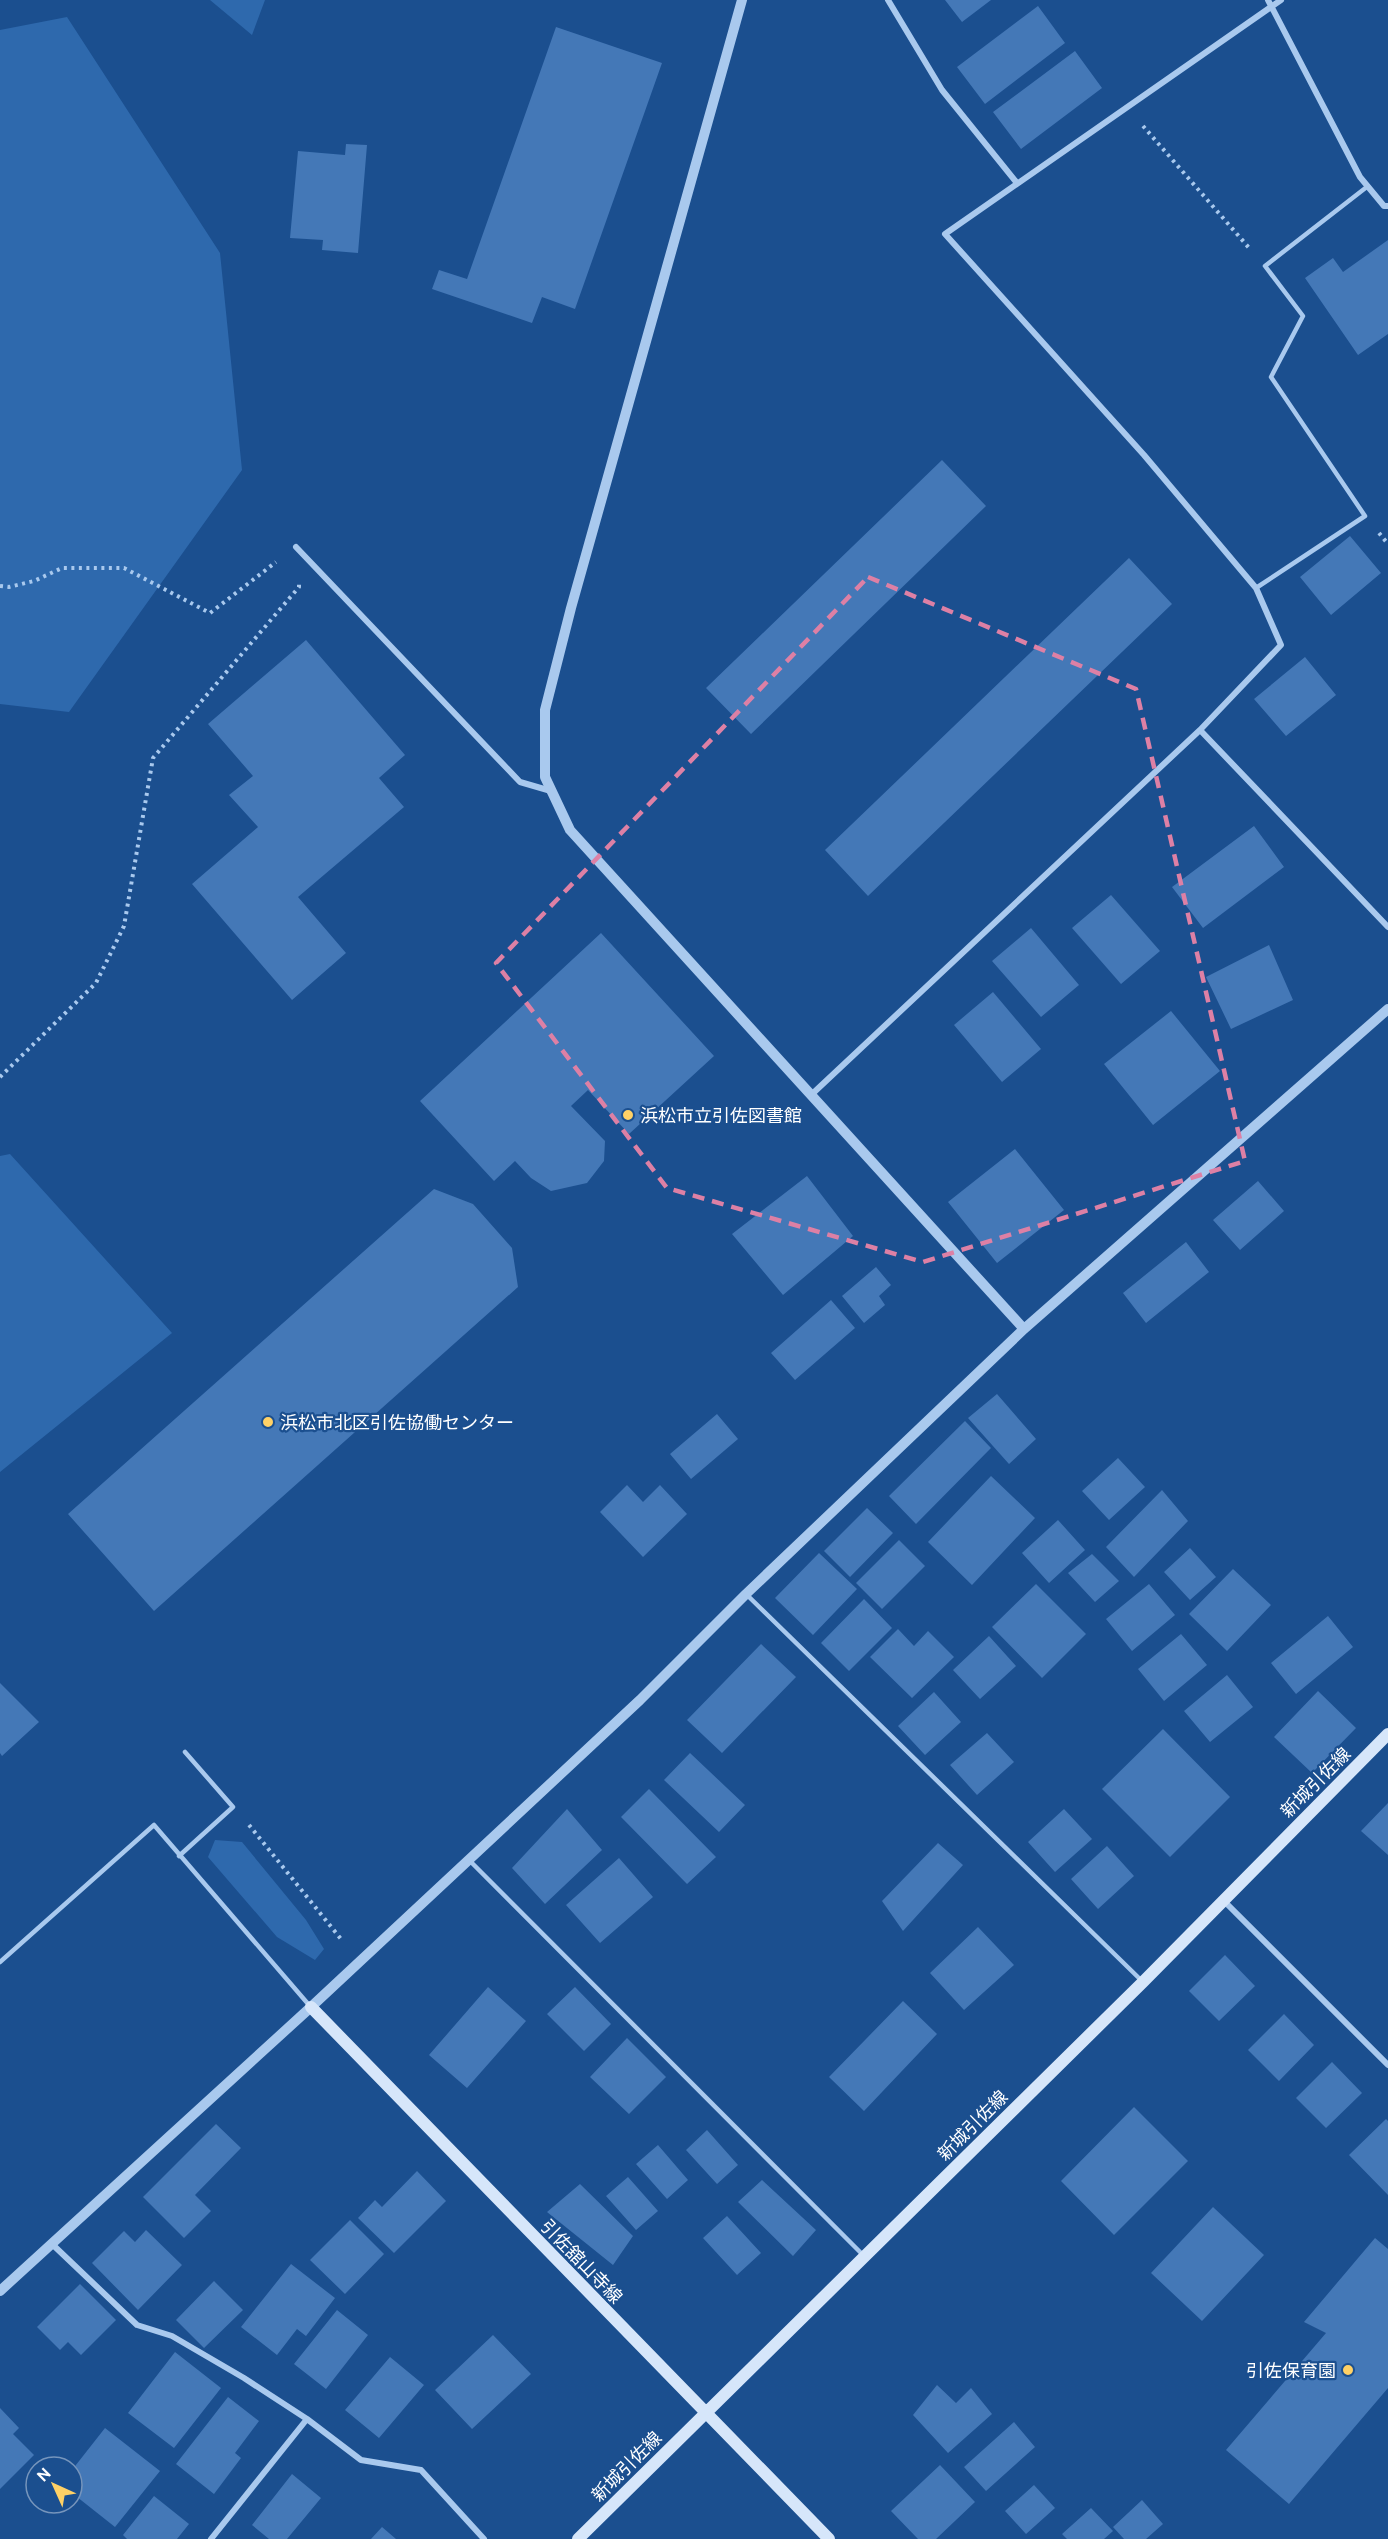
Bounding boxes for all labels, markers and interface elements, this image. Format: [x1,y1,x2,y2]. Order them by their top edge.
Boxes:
place label: 浜松市立引佐図書館 [640,1105,802,1125]
marker: 浜松市立引佐図書館 [621,1108,635,1122]
place label: 浜松市北区引佐協働センター [280,1412,514,1432]
marker: 浜松市北区引佐協働センター [261,1415,275,1429]
street label: 新城引佐線 [1276,1743,1354,1821]
street label: 新城引佐線 [933,2086,1011,2164]
street label: 引佐舘山寺線 [537,2215,627,2307]
place label: 引佐保育園 [1246,2360,1336,2380]
marker: 引佐保育園 [1341,2363,1355,2377]
street label: 新城引佐線 [587,2427,665,2505]
north arrow [24,2455,84,2515]
text: N [33,2464,54,2485]

